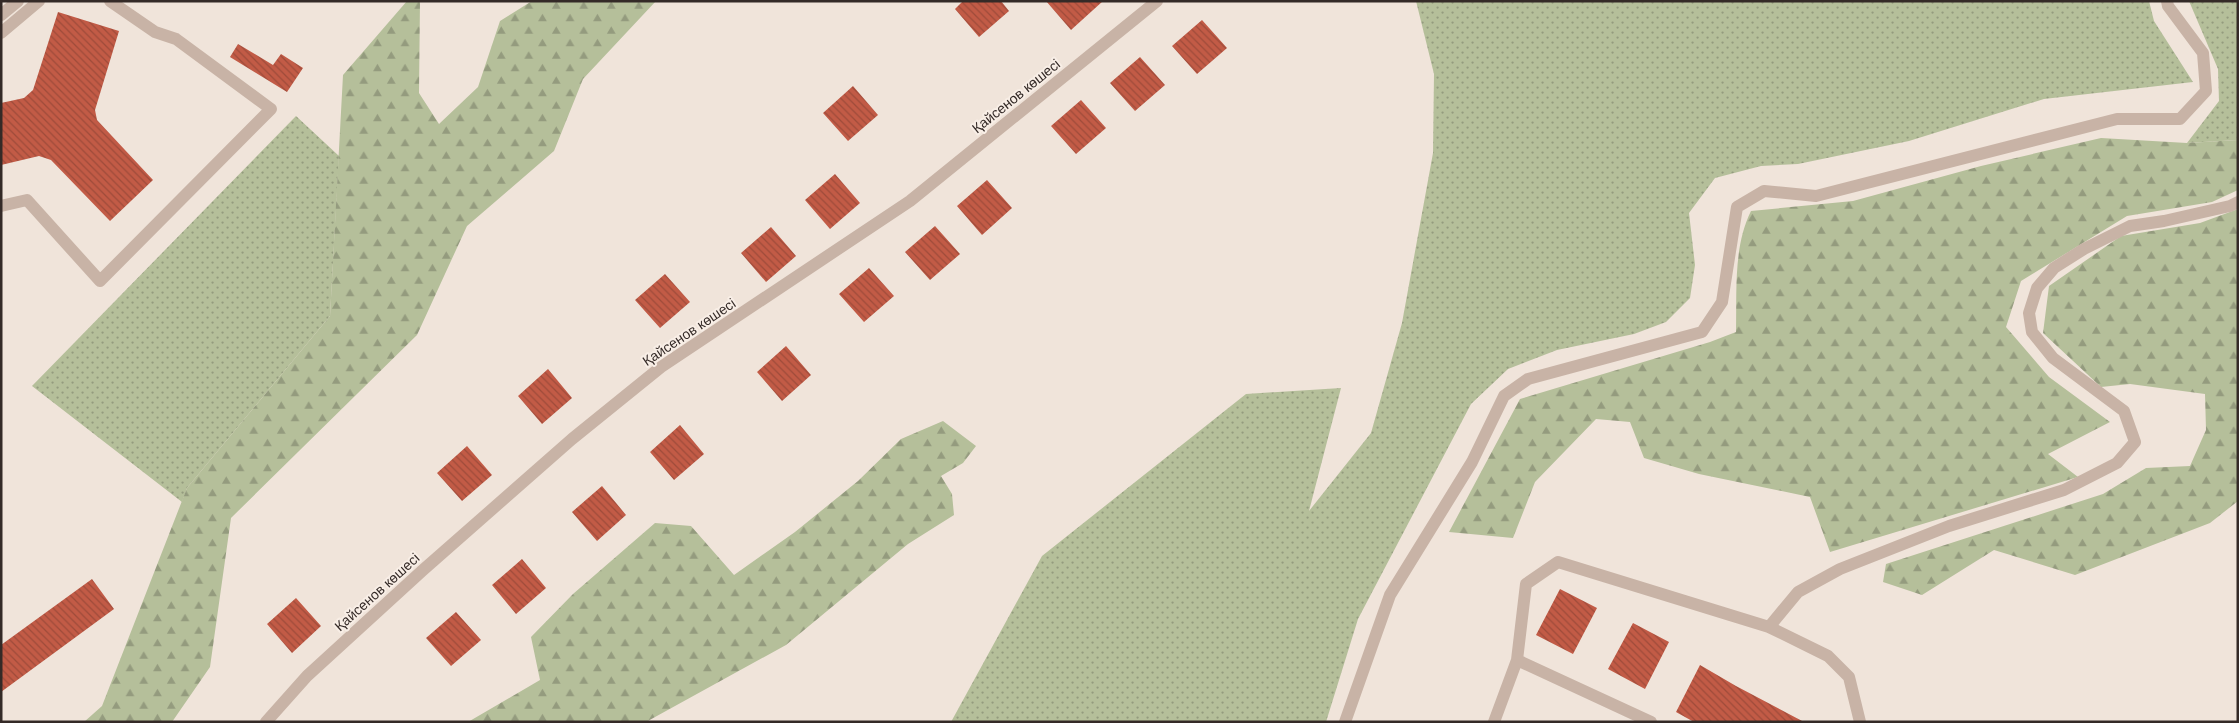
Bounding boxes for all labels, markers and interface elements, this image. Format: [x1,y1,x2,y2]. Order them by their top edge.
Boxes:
street label: Қайсенов көшесі [969,56,1063,136]
street label: Қайсенов көшесі [640,295,738,369]
street label: Қайсенов көшесі [331,550,423,634]

